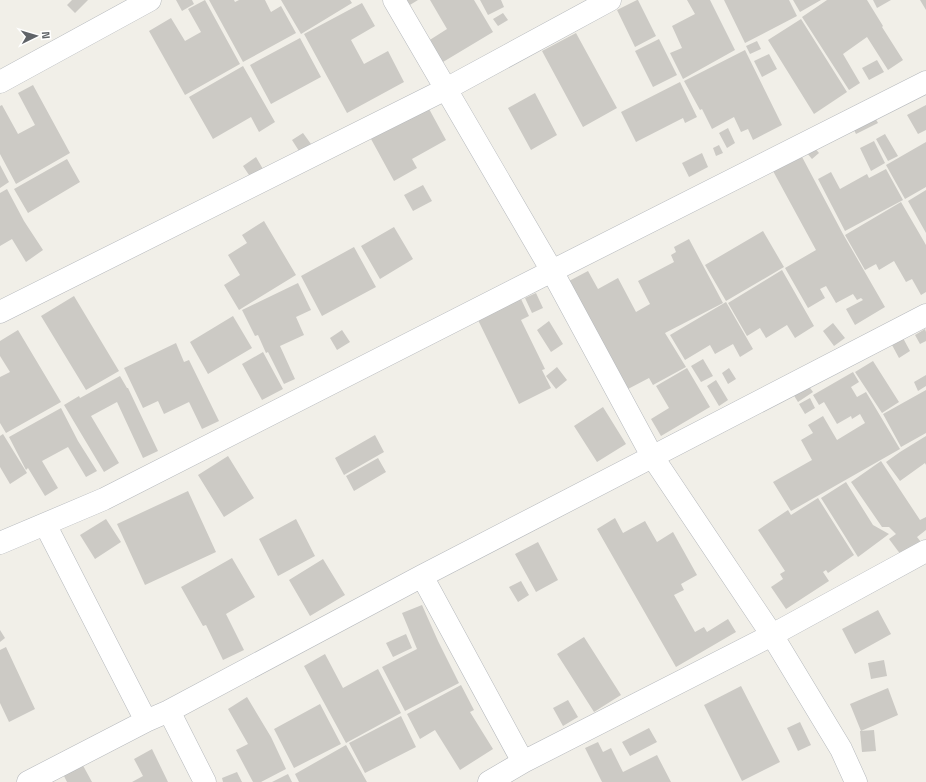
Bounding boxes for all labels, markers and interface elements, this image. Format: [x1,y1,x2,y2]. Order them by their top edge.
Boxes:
north arrow [16,16,56,56]
text: N [38,31,54,40]

